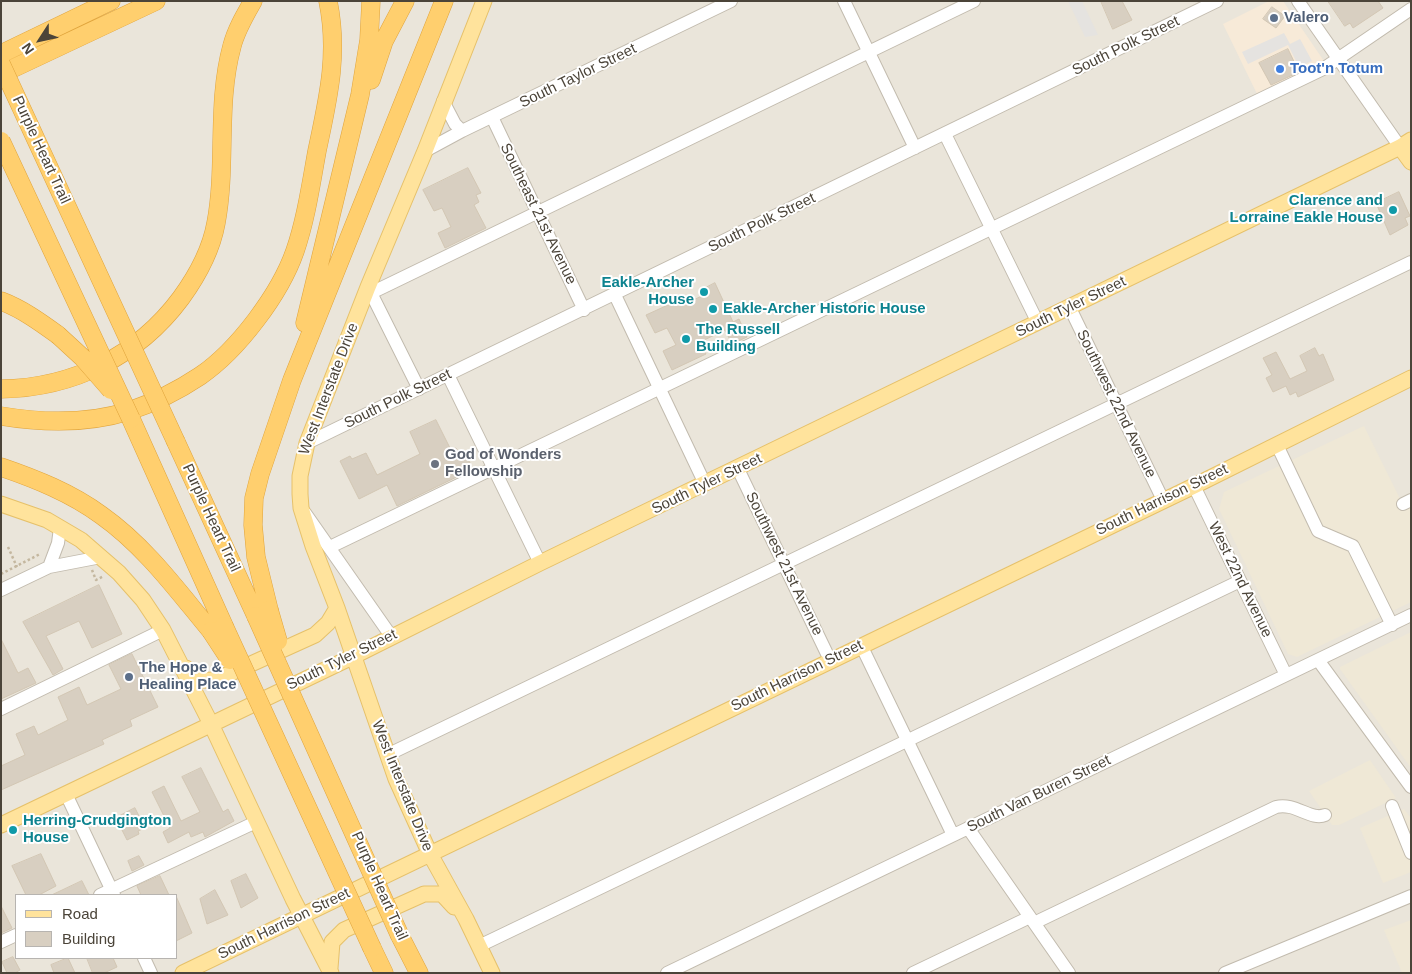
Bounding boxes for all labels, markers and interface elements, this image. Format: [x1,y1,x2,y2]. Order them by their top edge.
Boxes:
place label: Valero [1284,9,1329,27]
street label: South Polk Street [1070,12,1182,80]
marker: Valero [1268,12,1280,24]
north arrow [15,15,65,65]
text: N [18,40,37,57]
street label: South Taylor Street [517,40,639,112]
place label: Toot'n Totum [1290,60,1383,78]
marker: Toot'n Totum [1274,63,1286,75]
street label: Purple Heart Trail [8,93,74,207]
street label: Southeast 21st Avenue [496,140,580,288]
street label: South Polk Street [706,189,818,257]
place label: Clarence and Lorraine Eakle House [1230,192,1383,227]
marker: Clarence and Lorraine Eakle House [1387,204,1399,216]
street label: South Tyler Street [1013,273,1129,341]
place label: Eakle-Archer House [601,274,694,309]
marker: Eakle-Archer House [698,286,710,298]
place label: Eakle-Archer Historic House [723,300,926,318]
marker: Eakle-Archer Historic House [707,303,719,315]
street label: West Interstate Drive [296,321,362,457]
place label: The Russell Building [696,321,780,356]
street label: Southwest 22nd Avenue [1072,327,1160,481]
marker: The Russell Building [680,333,692,345]
street label: South Polk Street [342,365,454,433]
place label: God of Wonders Fellowship [445,446,561,481]
street label: South Tyler Street [649,450,765,518]
marker: God of Wonders Fellowship [429,458,441,470]
street label: South Harrison Street [1093,460,1231,540]
street label: Purple Heart Trail [178,461,244,575]
street label: Southwest 21st Avenue [741,489,827,639]
street label: West 22nd Avenue [1204,519,1276,641]
street label: South Tyler Street [284,626,400,694]
street label: South Harrison Street [728,636,866,716]
place label: The Hope & Healing Place [139,659,237,694]
marker: The Hope & Healing Place [123,671,135,683]
street label: West Interstate Drive [367,718,437,854]
street label: South Van Buren Street [964,751,1114,837]
place label: Herring-Crudgington House [23,812,171,847]
marker: Herring-Crudgington House [7,824,19,836]
street label: Purple Heart Trail [347,829,411,943]
street label: South Harrison Street [215,884,353,964]
legend [15,894,178,959]
text: Road [62,905,98,922]
text: Building [62,930,115,947]

